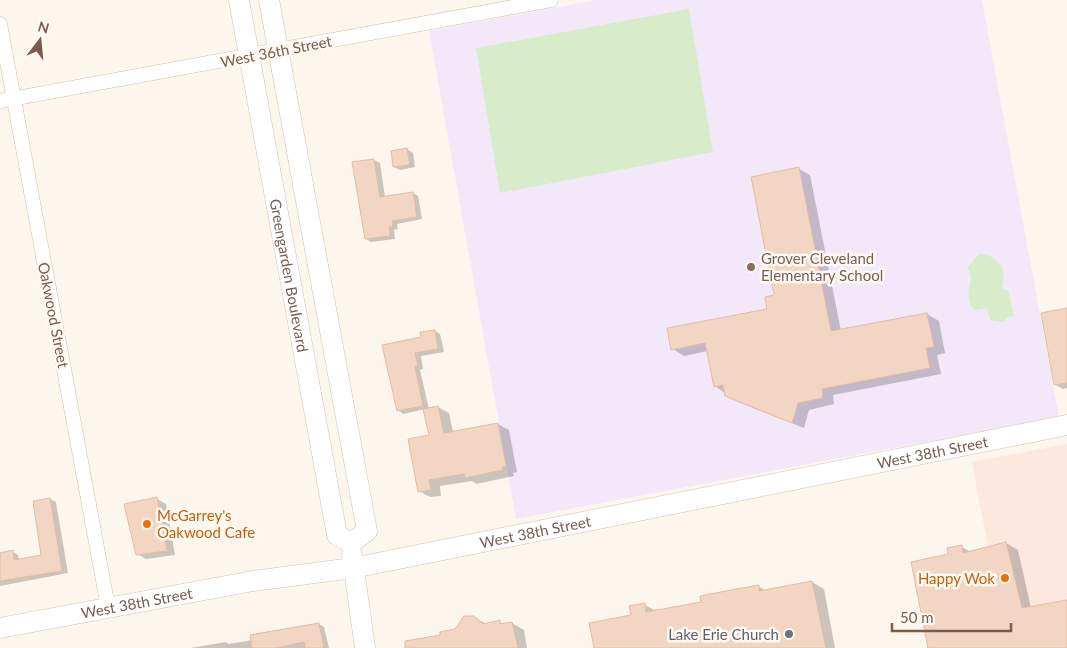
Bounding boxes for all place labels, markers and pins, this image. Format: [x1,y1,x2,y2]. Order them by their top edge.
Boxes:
place label: Grover Cleveland Elementary School [761,249,883,284]
marker: Grover Cleveland Elementary School [745,261,757,273]
place label: McGarrey's Oakwood Cafe [157,506,255,541]
marker: McGarrey's Oakwood Cafe [141,518,153,530]
place label: Happy Wok [918,569,995,587]
marker: Happy Wok [999,572,1011,584]
place label: Lake Erie Church [668,625,779,643]
marker: Lake Erie Church [783,628,795,640]

